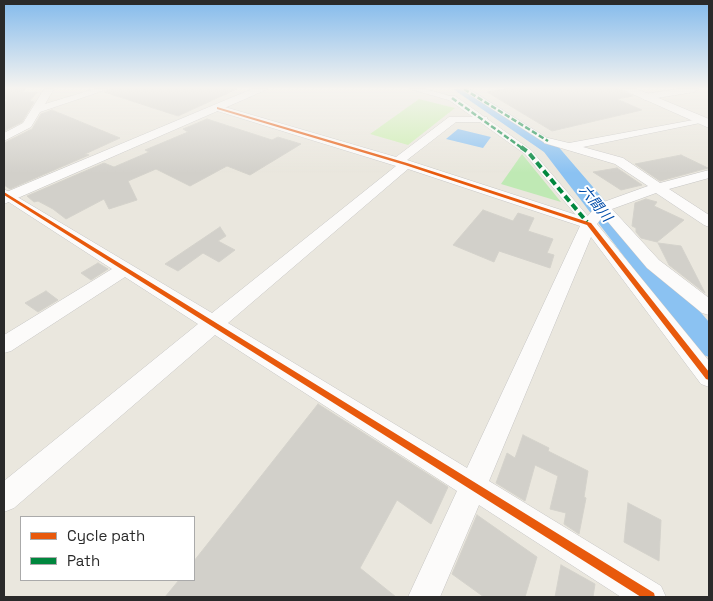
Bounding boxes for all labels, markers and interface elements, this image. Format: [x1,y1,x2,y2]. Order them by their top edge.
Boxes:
water label: 六間川 [575,182,615,226]
legend [20,516,195,581]
text: Cycle path [67,526,145,545]
text: Path [67,551,100,570]

